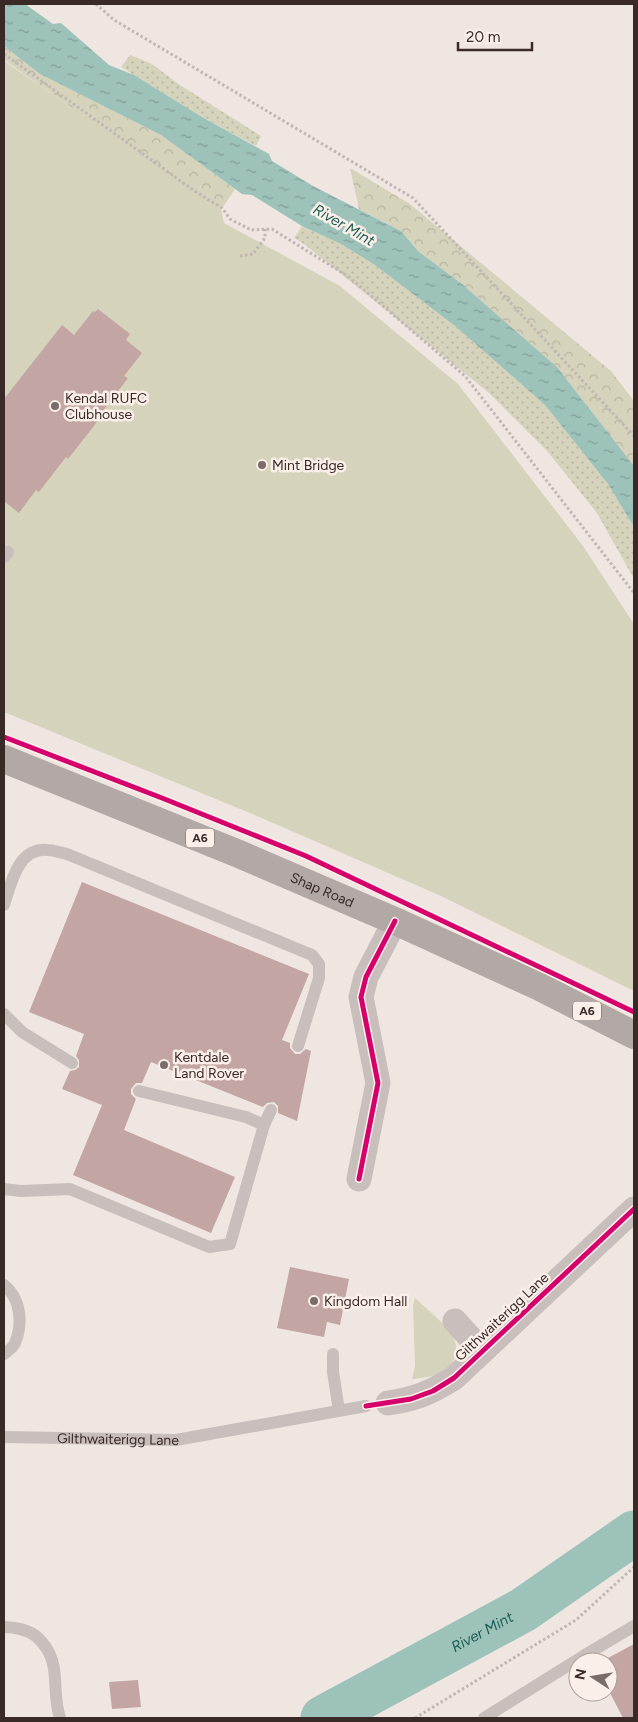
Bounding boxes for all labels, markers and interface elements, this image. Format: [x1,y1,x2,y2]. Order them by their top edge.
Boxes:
scale bar [458,20,532,52]
text: 20 m [466,28,500,46]
water label: River Mint [310,200,378,250]
place label: Kendal RUFC Clubhouse [65,390,147,423]
marker: Kendal RUFC Clubhouse [49,400,61,412]
place label: Mint Bridge [272,457,345,474]
marker: Mint Bridge [256,459,268,471]
road number: A6 [186,828,214,848]
street label: Shap Road [288,869,357,911]
road number: A6 [573,1001,601,1020]
place label: Kentdale Land Rover [174,1049,244,1082]
marker: Kentdale Land Rover [158,1059,170,1071]
street label: Gilthwaiterigg Lane [452,1269,553,1365]
place label: Kingdom Hall [324,1293,407,1310]
marker: Kingdom Hall [308,1295,320,1307]
street label: Gilthwaiterigg Lane [57,1429,179,1449]
water label: River Mint [448,1608,517,1656]
north arrow [568,1652,618,1702]
text: N [571,1667,590,1681]

